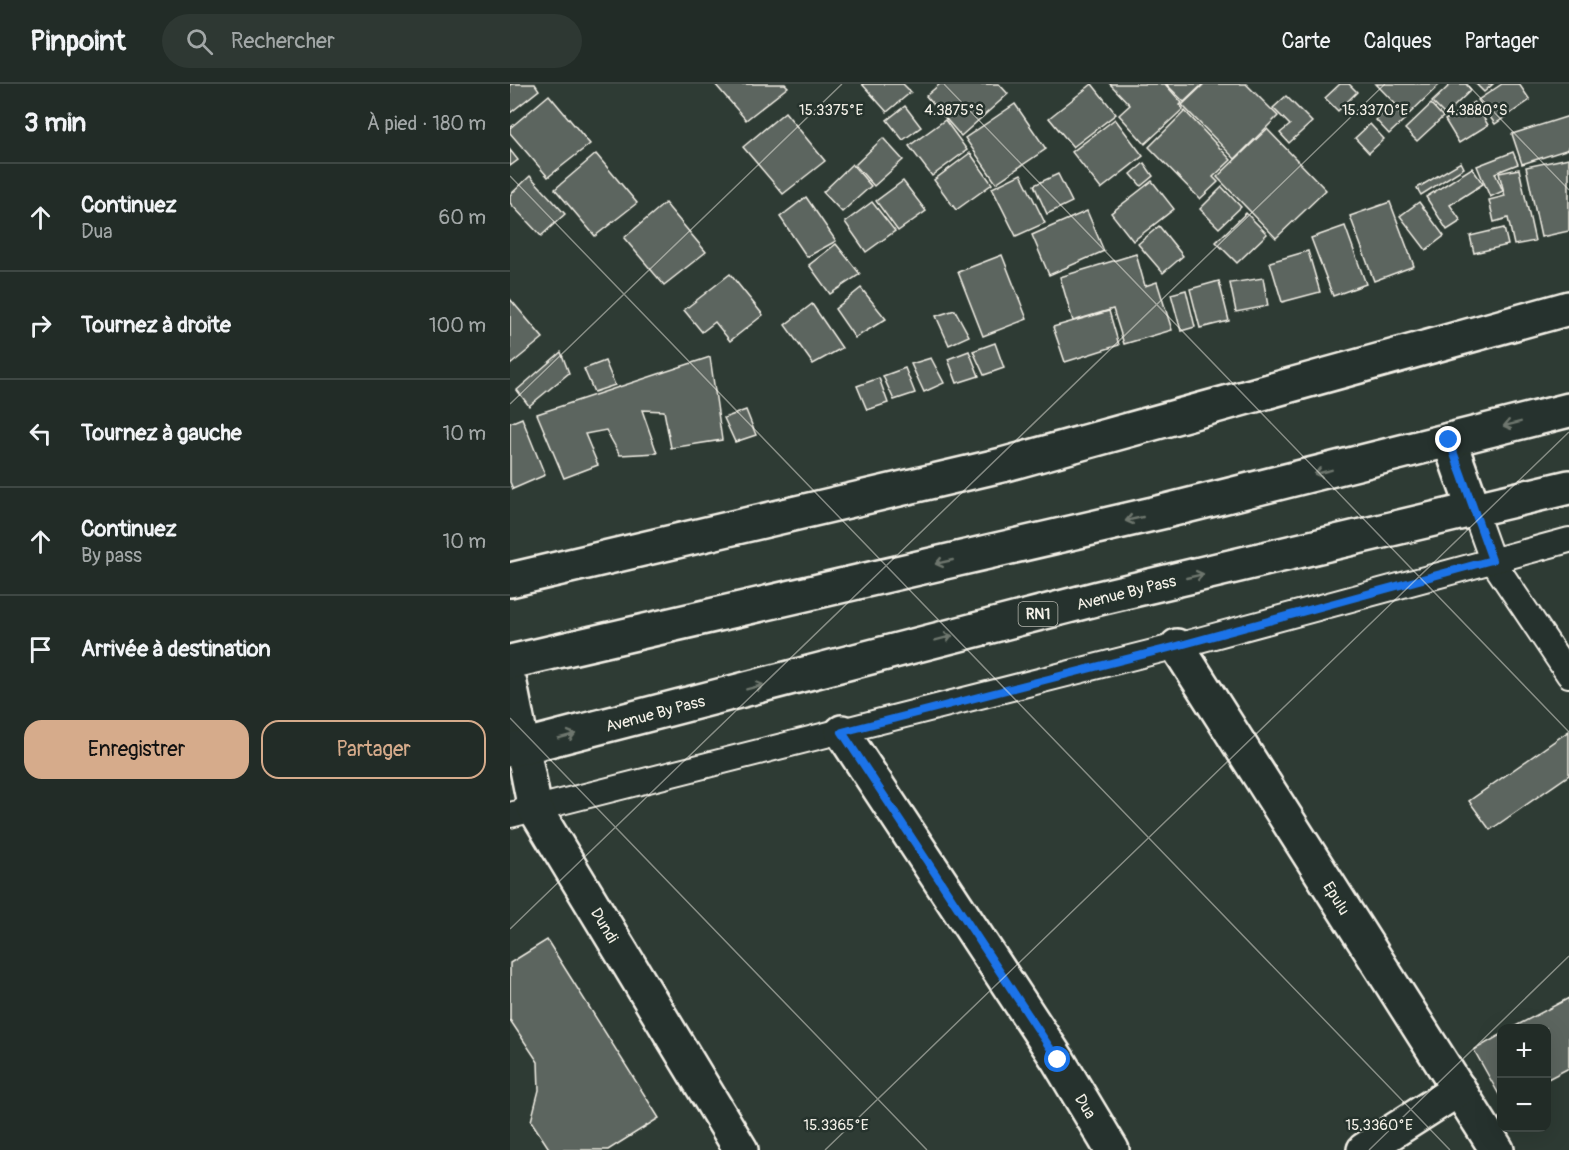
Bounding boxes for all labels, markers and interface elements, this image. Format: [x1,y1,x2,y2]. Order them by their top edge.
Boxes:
search box [162,14,582,68]
text: Pinpoint [30,24,126,59]
icon: search [183,25,216,58]
text: Rechercher [231,27,335,55]
text: Carte [1281,28,1330,55]
text: Calques [1363,28,1431,55]
text: Partager [1464,28,1539,55]
text: 15.3375°E [799,101,863,120]
text: 4.3875°S [924,101,984,120]
text: 15.3370°E [1342,101,1408,120]
text: 4.3880°S [1446,101,1508,120]
text: 3 min [24,107,86,139]
text: À pied · 180 m [367,111,486,136]
text: Continuez [81,191,177,219]
icon: ahead [24,201,57,234]
text: 60 m [439,205,486,230]
text: Dua [81,219,113,244]
icon: right [24,309,57,342]
text: Tournez à droite [81,311,231,339]
text: 100 m [429,313,486,338]
icon: left [24,417,57,450]
text: Tournez à gauche [81,419,242,447]
one-way arrow [1503,419,1522,431]
text: 10 m [442,421,486,446]
route end [1435,426,1461,452]
one-way arrow [1314,466,1333,478]
one-way arrow [1125,513,1144,525]
text: Continuez [81,515,177,543]
icon: ahead [24,525,57,558]
text: 10 m [442,529,486,554]
text: By pass [81,543,142,568]
one-way arrow [934,557,954,568]
one-way arrow [1185,569,1204,581]
street label: Avenue By Pass [1074,571,1178,615]
road number: RN1 [1018,602,1058,626]
one-way arrow [934,632,953,643]
icon: arrive [24,633,57,666]
text: Arrivée à destination [81,635,271,663]
one-way arrow [746,680,765,692]
street label: Avenue By Pass [603,691,707,737]
button: Enregistrer [24,720,249,779]
button: Partager [261,720,486,779]
one-way arrow [557,729,576,741]
street label: Epulu [1318,878,1354,919]
street label: Dundi [586,904,622,947]
map controls [1497,1024,1551,1132]
button: + [1497,1024,1551,1078]
route start [1044,1046,1070,1072]
button: − [1497,1078,1551,1132]
street label: Dua [1070,1091,1100,1122]
text: 15.3365°E [803,1116,869,1135]
text: 15.3360°E [1345,1116,1413,1135]

